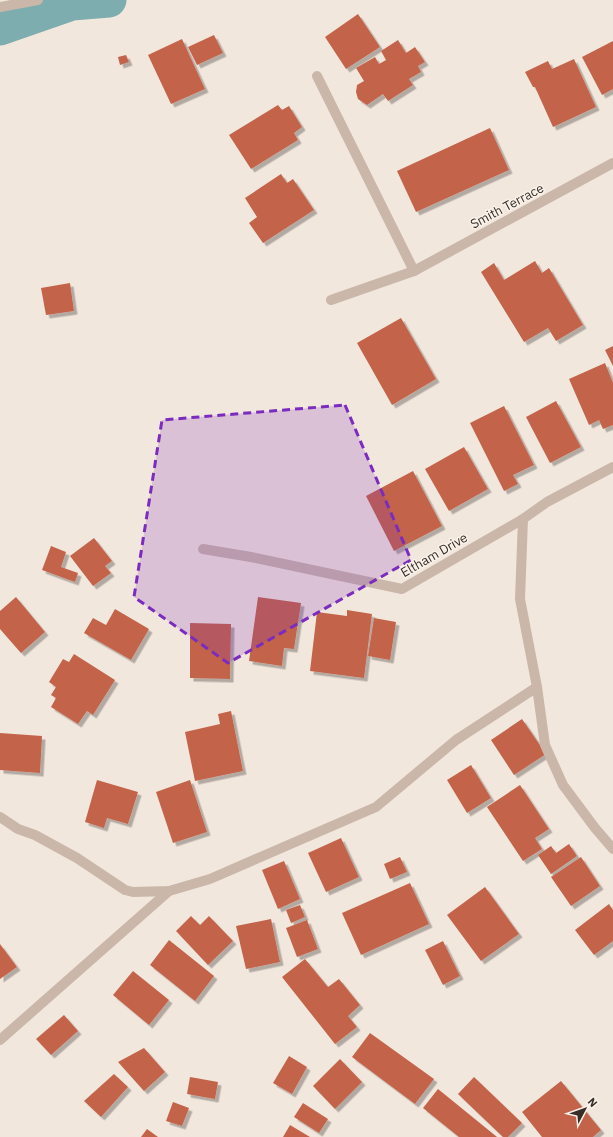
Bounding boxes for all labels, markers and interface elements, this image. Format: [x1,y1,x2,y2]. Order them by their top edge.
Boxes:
street label: Smith Terrace [467,179,547,233]
street label: Eltham Drive [397,529,471,581]
north arrow [565,1089,605,1129]
text: N [585,1095,600,1110]

